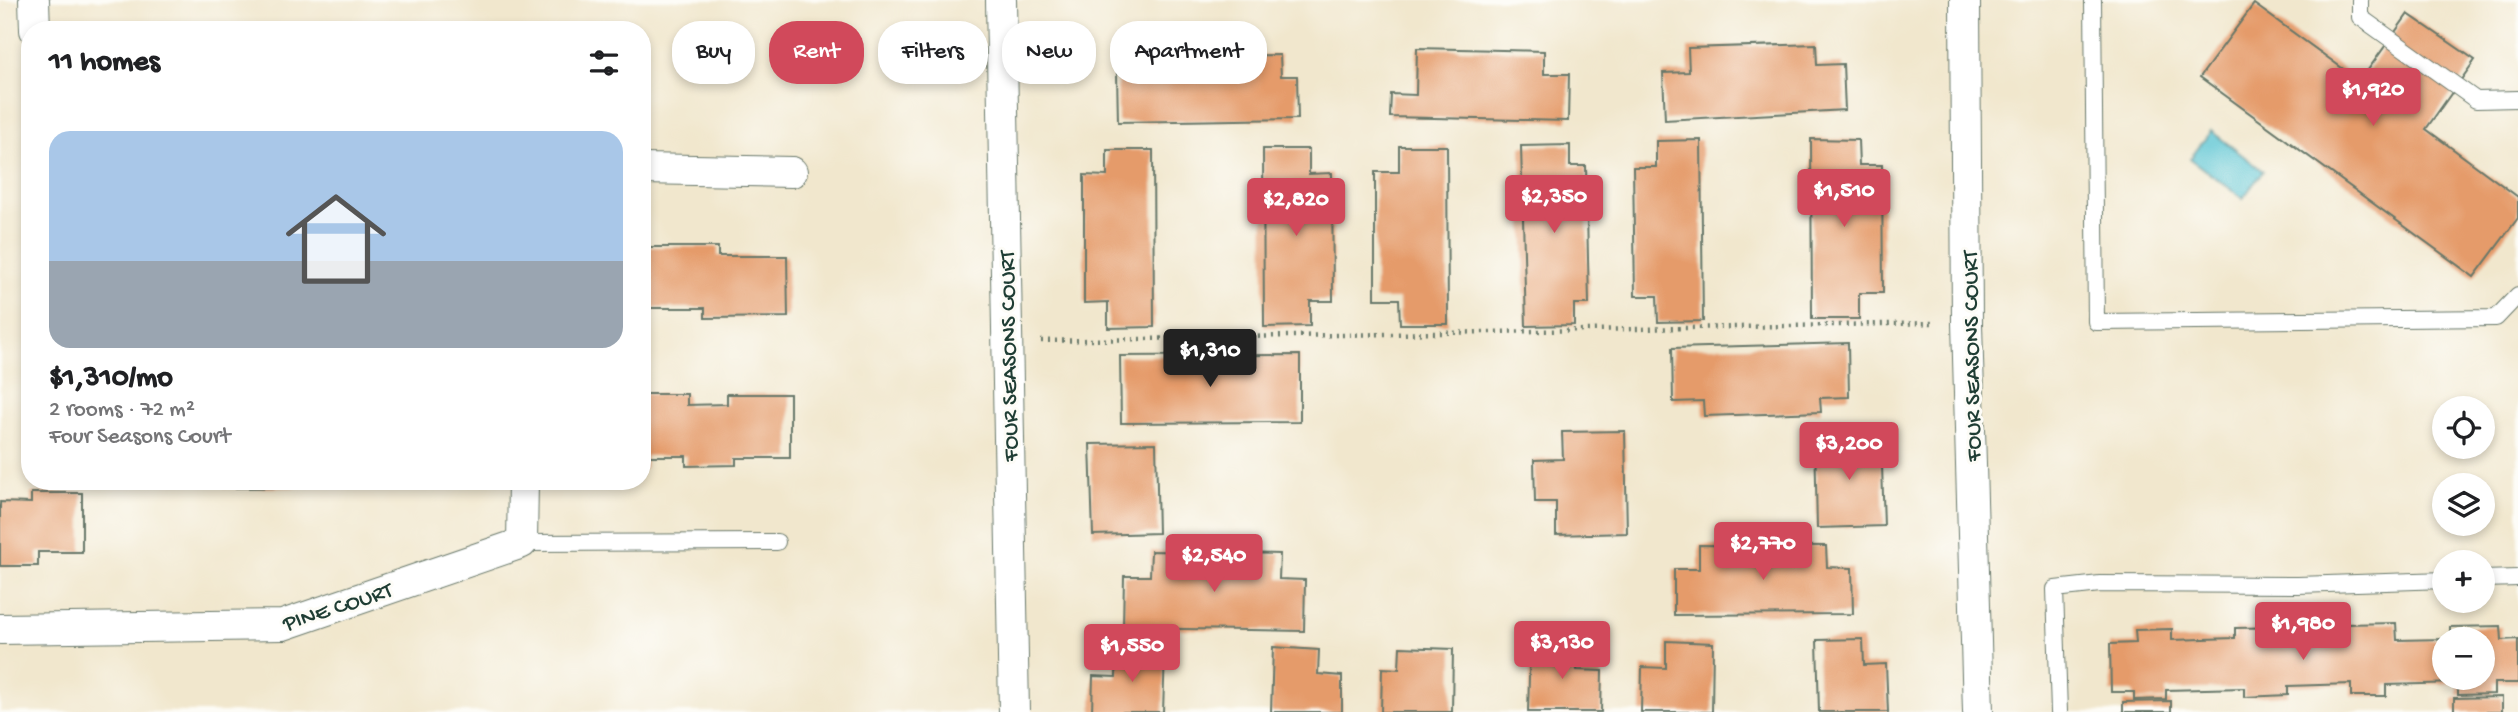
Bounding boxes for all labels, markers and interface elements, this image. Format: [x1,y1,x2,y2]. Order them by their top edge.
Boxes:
chip: Buy [672,21,755,84]
chip: Rent [769,21,864,84]
chip: Filters [878,21,988,84]
chip: New [1002,21,1096,84]
chip: Apartment [1110,21,1267,84]
icon: filters [585,44,623,82]
text: 11 homes [49,46,160,81]
pin: $1,920 [2316,68,2430,128]
text: $1,920 [2342,77,2404,104]
pin: $1,510 [1787,170,1901,229]
icon: home [273,176,399,302]
pin: $2,350 [1497,176,1611,235]
pin: $2,820 [1239,178,1353,238]
text: $1,510 [1813,178,1875,205]
text: $2,350 [1521,184,1587,211]
text: $2,820 [1263,187,1329,214]
street label: FOUR SEASONS COURT [995,249,1026,463]
street label: FOUR SEASONS COURT [1958,249,1989,463]
pin: $1,310 [1153,330,1267,389]
text: $1,310 [1179,338,1241,365]
text: $1,310/mo [49,362,173,397]
map controls [2432,396,2495,690]
button: locate [2432,396,2495,459]
text: 2 rooms · 72 m² [49,397,195,424]
pin: $3,200 [1792,422,1906,482]
text: Four Seasons Court [49,424,230,451]
text: $3,200 [1816,431,1882,458]
button: layers [2432,473,2495,536]
pin: $2,770 [1706,522,1820,582]
text: $2,770 [1730,531,1796,558]
pin: $2,540 [1157,534,1271,594]
text: $2,540 [1182,543,1246,570]
button: + [2432,550,2495,613]
street label: PINE COURT [279,578,397,639]
pin: $1,980 [2246,602,2360,662]
text: $1,980 [2271,611,2335,638]
pin: $3,130 [1505,622,1619,681]
pin: $1,550 [1075,624,1189,684]
button: − [2432,627,2495,690]
text: $3,130 [1530,630,1594,657]
text: $1,550 [1100,633,1164,660]

